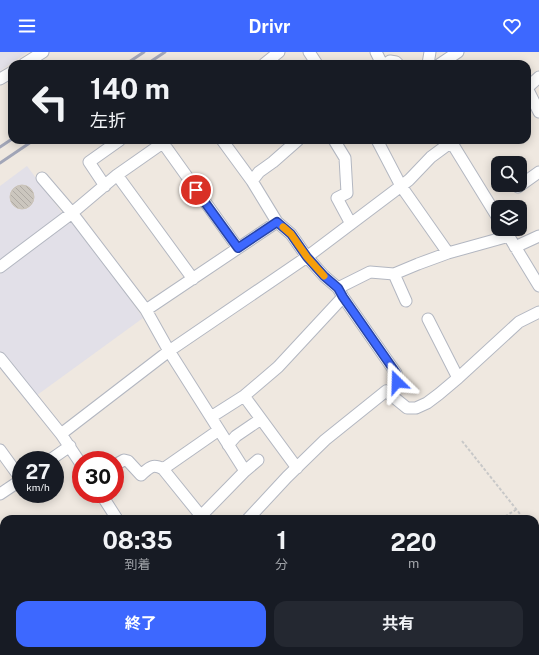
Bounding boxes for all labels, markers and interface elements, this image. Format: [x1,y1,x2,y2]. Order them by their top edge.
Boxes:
icon: menu [16,15,38,37]
icon: heart [501,15,523,37]
text: Drivr [249,16,290,37]
text: 140 m [90,72,170,105]
icon: left [24,76,76,128]
text: 左折 [90,110,126,131]
map controls [491,156,527,236]
button: search [491,156,527,192]
pin [179,173,213,207]
icon: arrive [185,179,207,201]
button: layers [491,200,527,236]
position arrow [376,361,418,403]
speed limit sign: 30 [72,451,124,503]
text: 27 [25,460,51,484]
text: km/h [26,481,50,493]
text: 08:35 [102,526,173,554]
text: 1 [276,526,287,554]
text: 220 [391,528,437,556]
text: m [408,556,419,571]
text: 到着 [125,557,151,572]
text: 分 [275,557,288,572]
button: 終了 [16,601,266,647]
button: 共有 [274,601,523,647]

